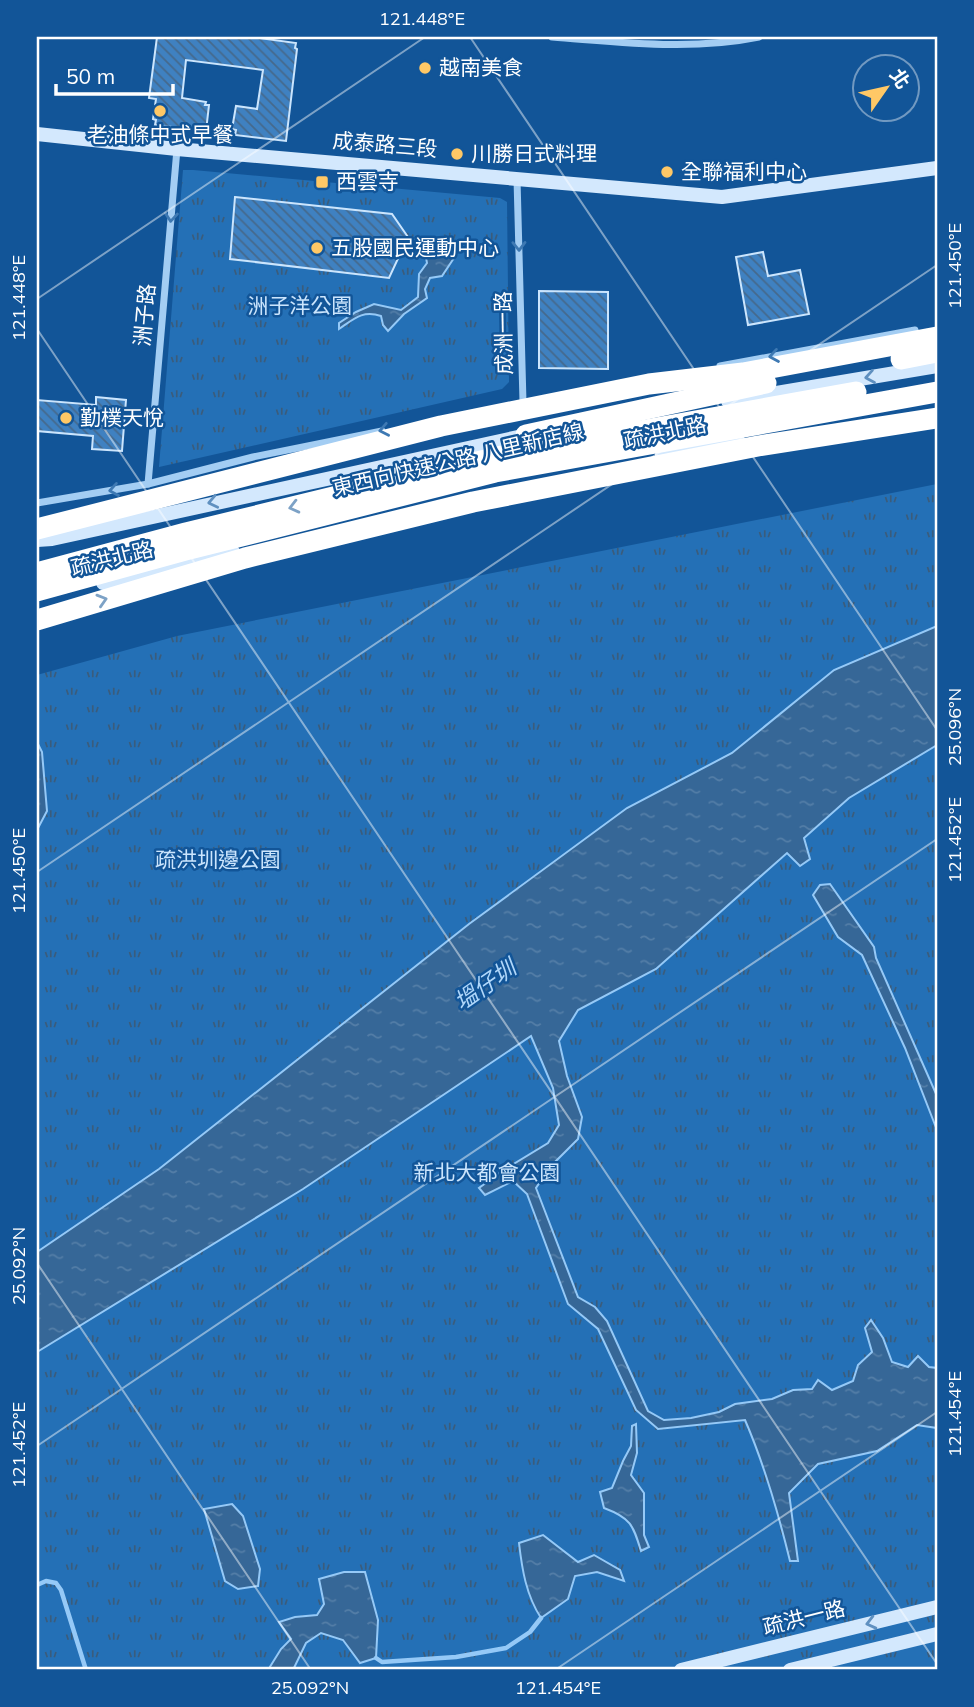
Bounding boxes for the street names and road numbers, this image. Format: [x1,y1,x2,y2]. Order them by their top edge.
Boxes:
street label: 成泰路三段 [332,126,439,162]
street label: 洲子路 [128,282,160,347]
street label: 成洲一路 [489,291,517,375]
street label: 疏洪北路 [621,411,709,453]
street label: 東西向快速公路 八里新店線 [329,417,586,501]
street label: 疏洪北路 [68,535,156,581]
street label: 疏洪一路 [760,1594,848,1640]

